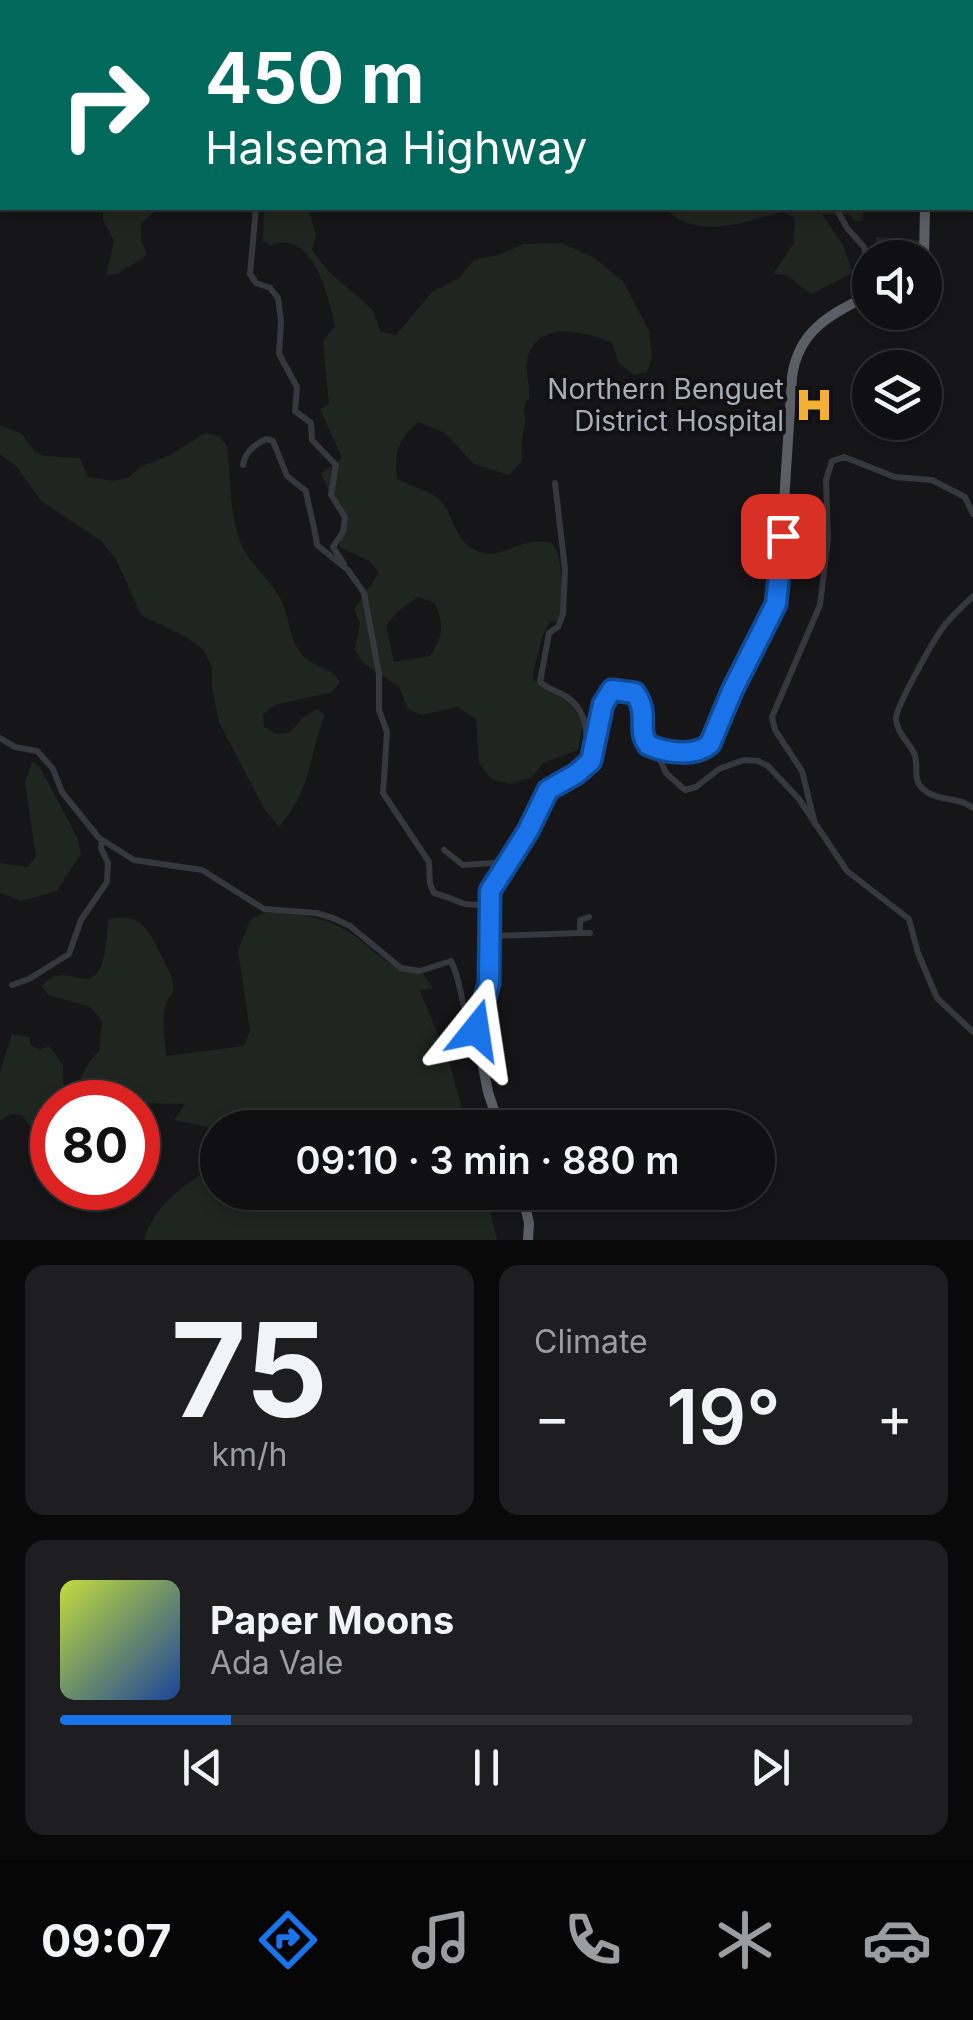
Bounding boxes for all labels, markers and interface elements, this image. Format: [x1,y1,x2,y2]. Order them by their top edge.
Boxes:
text: 450 m [205,35,425,120]
icon: right [40,40,170,170]
text: Halsema Highway [205,120,587,175]
map controls [852,240,942,440]
button: sound [852,240,942,330]
button: layers [852,350,942,440]
place label: Northern Benguet District Hospital [547,372,784,438]
hospital icon: Northern Benguet District Hospital [793,384,835,426]
pin [741,494,826,579]
icon: arrive [756,509,811,564]
position arrow [424,978,528,1082]
speed limit sign: 80 [30,1080,160,1210]
text: 09:10 · 3 min · 880 m [296,1137,679,1183]
text: 75 [171,1291,328,1448]
text: Climate [534,1322,648,1361]
text: 19° [666,1371,781,1462]
text: − [534,1384,570,1450]
text: + [877,1384,913,1450]
text: km/h [211,1435,288,1474]
text: Paper Moons [210,1597,454,1643]
text: Ada Vale [210,1643,343,1682]
icon: previous [175,1740,230,1795]
icon: pause [459,1740,514,1795]
icon: next [743,1740,798,1795]
icon: directions [253,1905,323,1975]
icon: music [406,1905,476,1975]
icon: phone [558,1905,628,1975]
icon: climate [710,1905,780,1975]
icon: car [862,1905,932,1975]
text: 09:07 [41,1913,171,1968]

